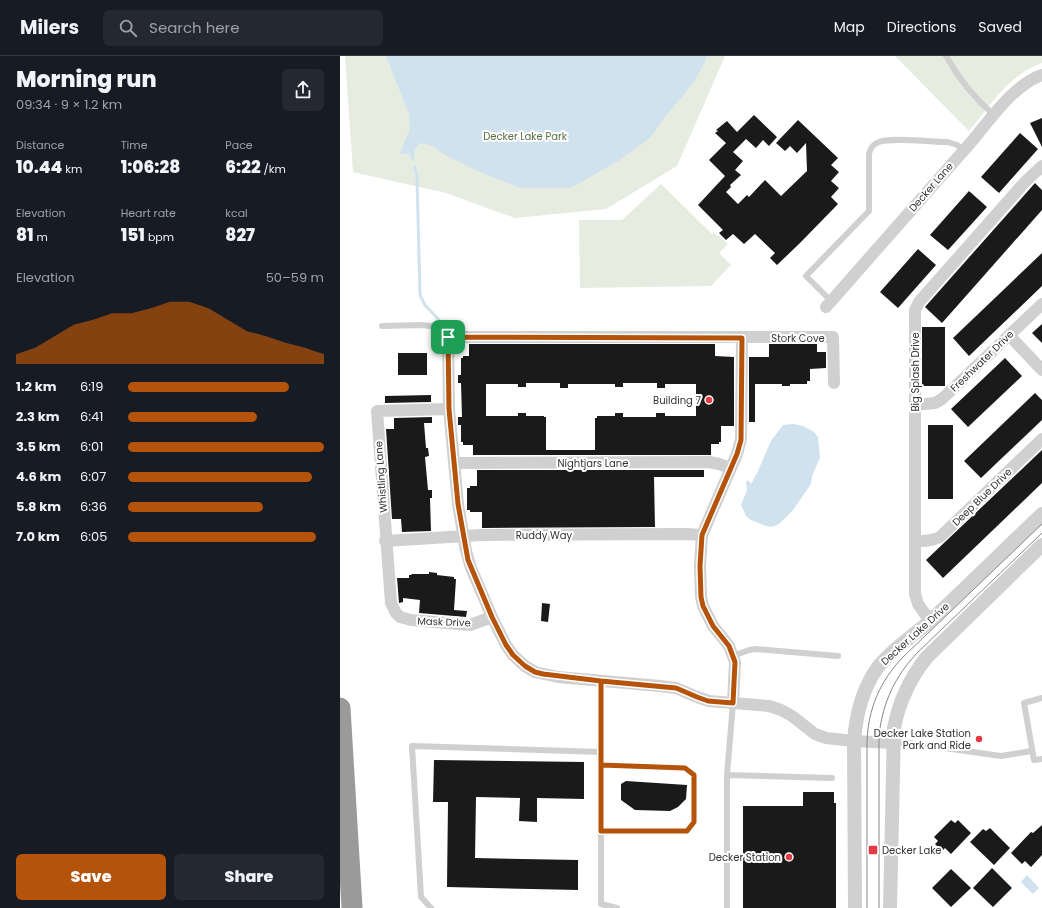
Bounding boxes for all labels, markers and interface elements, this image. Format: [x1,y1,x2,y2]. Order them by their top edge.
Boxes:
search box [103,10,383,46]
text: Milers [20,14,79,41]
icon: search [117,17,139,39]
text: Search here [149,17,239,38]
text: Map [834,17,865,37]
text: Directions [887,17,956,37]
text: Saved [978,17,1022,37]
text: Morning run [16,64,157,95]
button: share [282,69,324,111]
text: 09:34 · 9 × 1.2 km [16,95,122,114]
park label: Decker Lake Park [483,129,568,144]
text: Distance [16,137,64,153]
text: Time [121,137,147,153]
text: Pace [225,137,253,153]
text: 10.44 [16,155,62,179]
text: 1:06:28 [121,155,180,179]
text: 6:22 [225,155,261,179]
street label: Decker Lane [905,159,957,215]
text: km [62,161,82,177]
text: /km [261,161,286,177]
text: Elevation [16,205,66,221]
text: Heart rate [121,205,176,221]
text: kcal [225,205,248,221]
text: 81 [16,223,34,247]
text: 151 [121,223,145,247]
text: 827 [225,223,255,247]
text: m [34,229,48,245]
text: bpm [145,229,174,245]
text: Elevation [16,268,75,287]
text: 50–59 m [266,268,324,287]
pin [431,320,465,354]
icon: arrive [437,326,459,348]
street label: Freshwater Drive [947,327,1017,395]
street label: Stork Cove [771,331,825,346]
street label: Big Splash Drive [908,332,923,412]
text: 1.2 km [16,377,57,396]
text: 6:19 [80,377,103,396]
place label: Building 7 [653,393,702,408]
marker: Building 7 [704,395,714,405]
text: 2.3 km [16,407,60,426]
text: 6:41 [80,407,103,426]
text: 3.5 km [16,437,61,456]
text: 6:01 [80,437,103,456]
street label: Whistling Lane [371,441,391,513]
street label: Nightjars Lane [558,456,628,471]
street label: Deep Blue Drive [949,465,1015,529]
text: 4.6 km [16,467,61,486]
text: 6:07 [80,467,106,486]
text: 5.8 km [16,497,61,516]
text: 6:36 [80,497,107,516]
text: 7.0 km [16,527,60,546]
text: 6:05 [80,527,107,546]
street label: Ruddy Way [516,528,573,543]
street label: Decker Lake Drive [878,599,952,669]
street label: Mask Drive [417,614,471,630]
place label: Decker Lake Station Park and Ride [874,726,971,753]
marker: Decker Lake Station Park and Ride [974,734,984,744]
place label: Decker Lake [882,843,942,858]
marker: Decker Lake [867,844,879,856]
place label: Decker Station [709,850,781,865]
marker: Decker Station [784,852,794,862]
button: Save [16,854,166,900]
button: Share [174,854,324,900]

